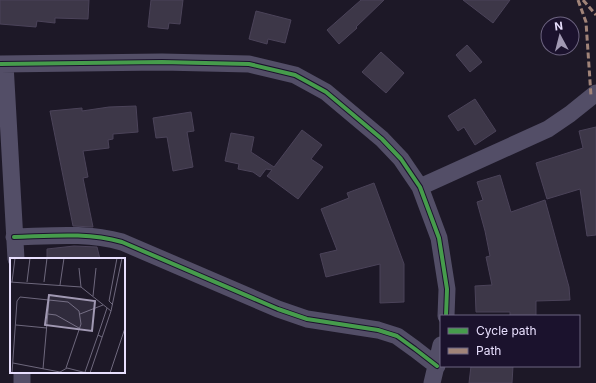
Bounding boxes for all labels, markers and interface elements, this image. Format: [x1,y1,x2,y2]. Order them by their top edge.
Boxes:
north arrow [540,16,580,56]
text: N [554,19,564,34]
inset map [10,258,125,373]
legend [440,315,580,367]
text: Cycle path [476,323,537,338]
text: Path [476,343,501,358]

